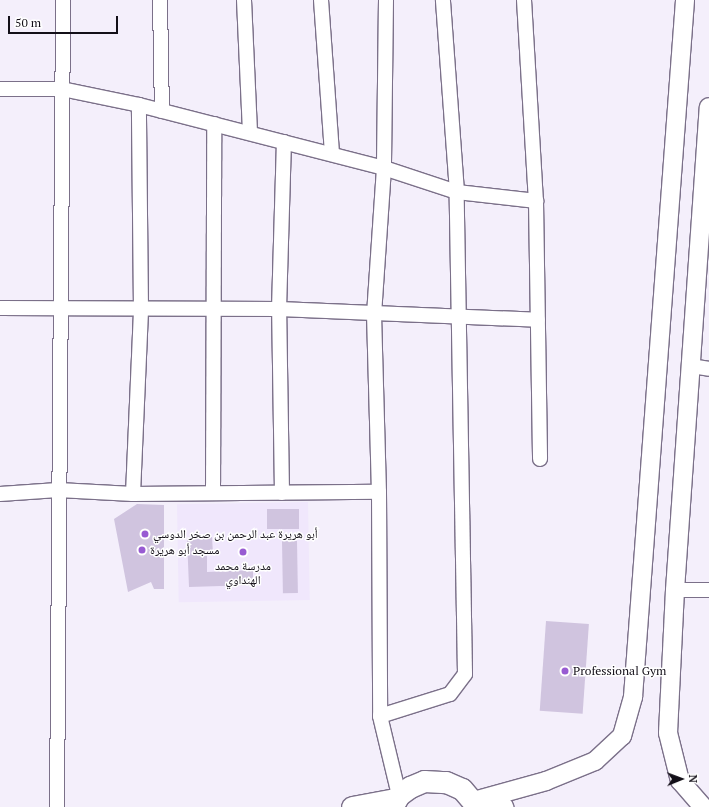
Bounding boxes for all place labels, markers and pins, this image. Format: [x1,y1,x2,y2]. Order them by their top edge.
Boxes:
place label: أبو هريرة عبد الرحمن بن صخر الدوسي [153,527,318,541]
marker: أبو هريرة عبد الرحمن بن صخر الدوسي [140,529,150,539]
place label: مسجد أبو هريرة [150,543,220,557]
marker: مسجد أبو هريرة [137,545,147,555]
marker: مدرسة محمد الهنداوي [238,547,248,557]
place label: مدرسة محمد الهنداوي [215,559,271,587]
place label: Professional Gym [573,664,666,678]
marker: Professional Gym [560,666,570,676]

